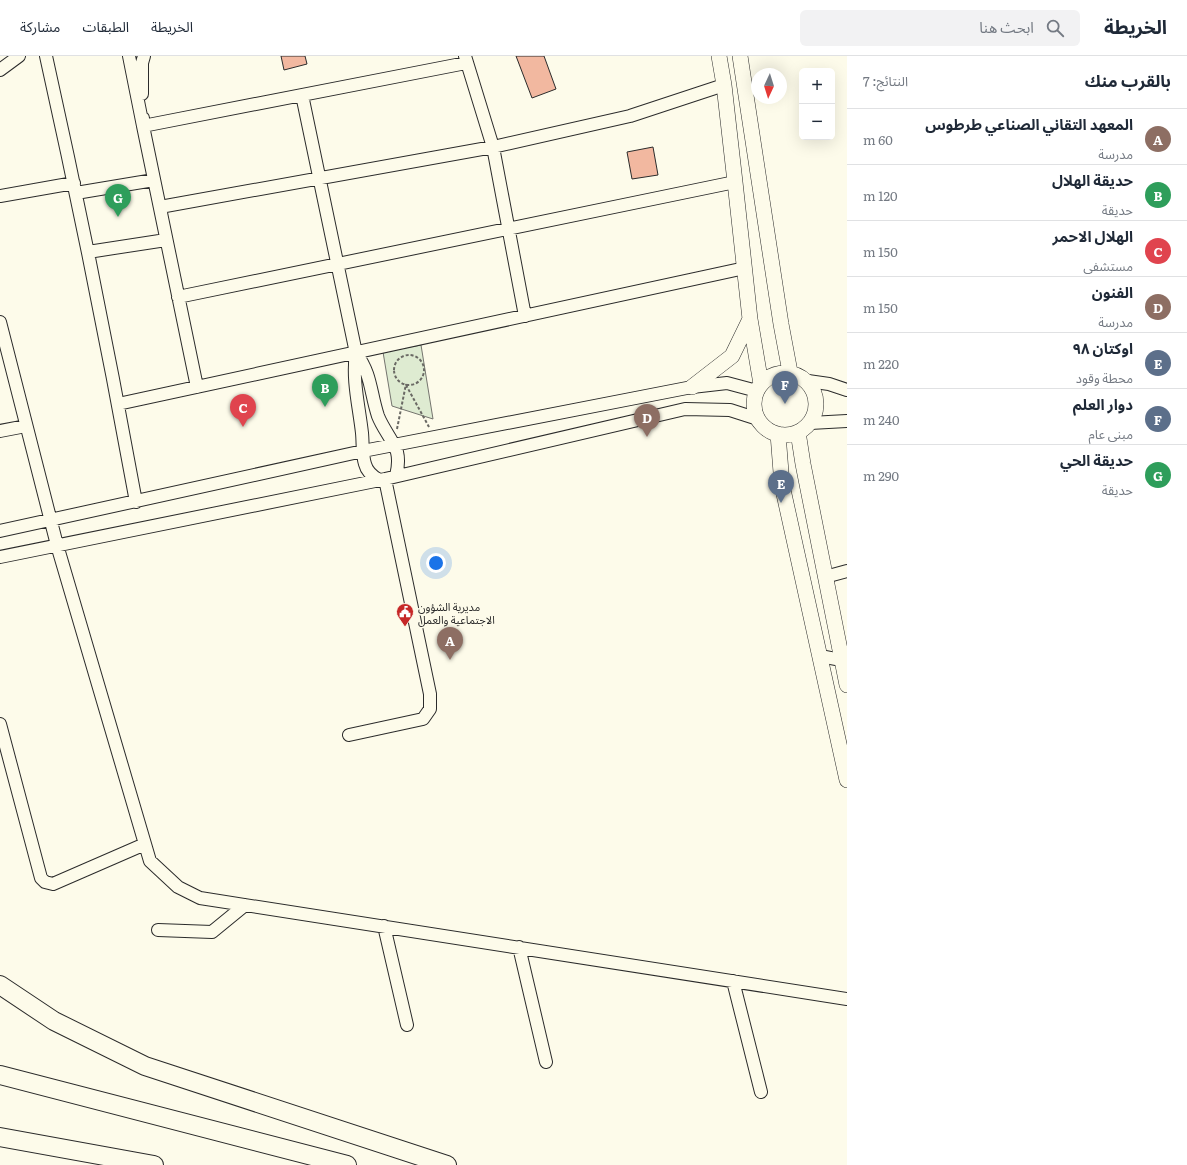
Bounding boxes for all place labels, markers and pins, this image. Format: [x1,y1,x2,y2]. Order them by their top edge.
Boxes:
pin: G [105,184,131,217]
pin: F [772,371,798,404]
pin: B [312,374,338,407]
pin: C [230,394,256,427]
pin: D [634,404,660,437]
pin: E [768,470,794,503]
place label: مديرية الشؤون الاجتماعية والعمل [418,598,495,627]
public building icon: مديرية الشؤون الاجتماعية والعمل [395,602,415,627]
pin: A [437,627,463,660]

